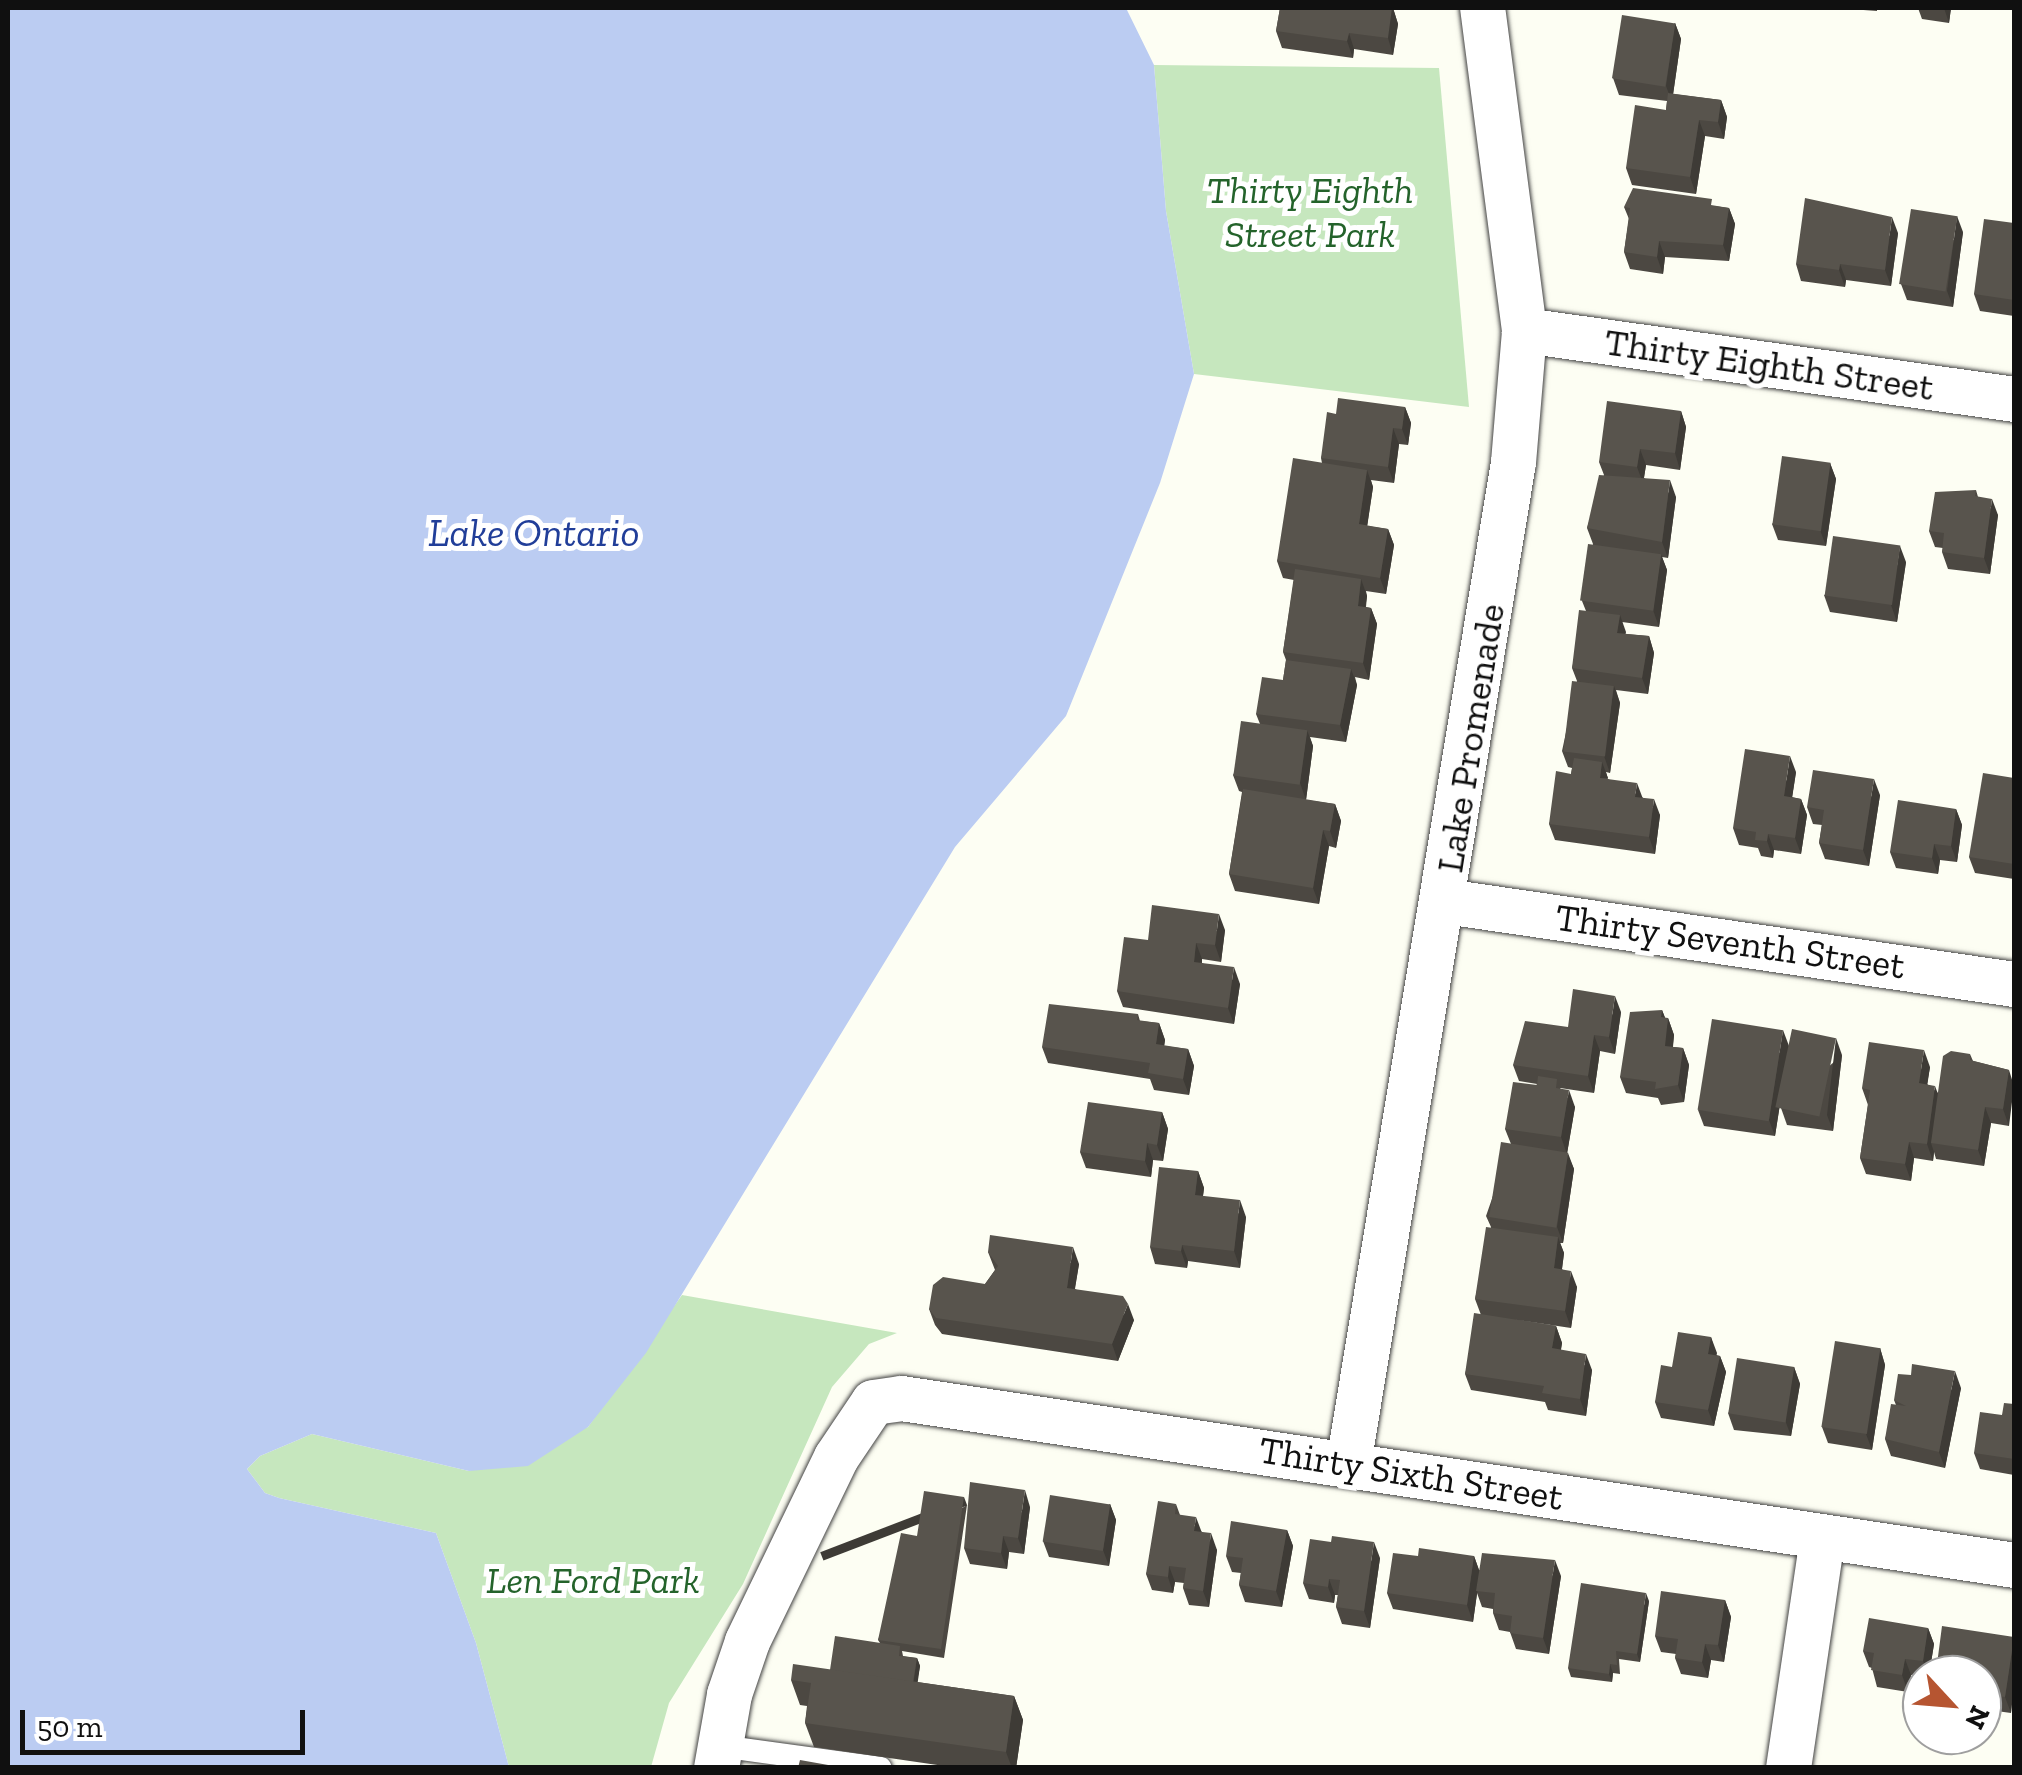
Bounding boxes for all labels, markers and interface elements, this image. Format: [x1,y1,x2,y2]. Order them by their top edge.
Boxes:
park label: Thirty Eighth Street Park [1207,168,1413,258]
street label: Thirty Eighth Street [1601,319,1937,411]
water label: Lake Ontario [428,508,640,556]
street label: Lake Promenade [1427,600,1515,876]
street label: Thirty Seventh Street [1552,895,1908,989]
street label: Thirty Sixth Street [1255,1427,1567,1521]
park label: Len Ford Park [486,1558,700,1604]
north arrow [1902,1655,2002,1755]
scale bar [25,1690,310,1752]
text: N [1958,1701,1997,1734]
text: 50 m [37,1709,102,1745]

